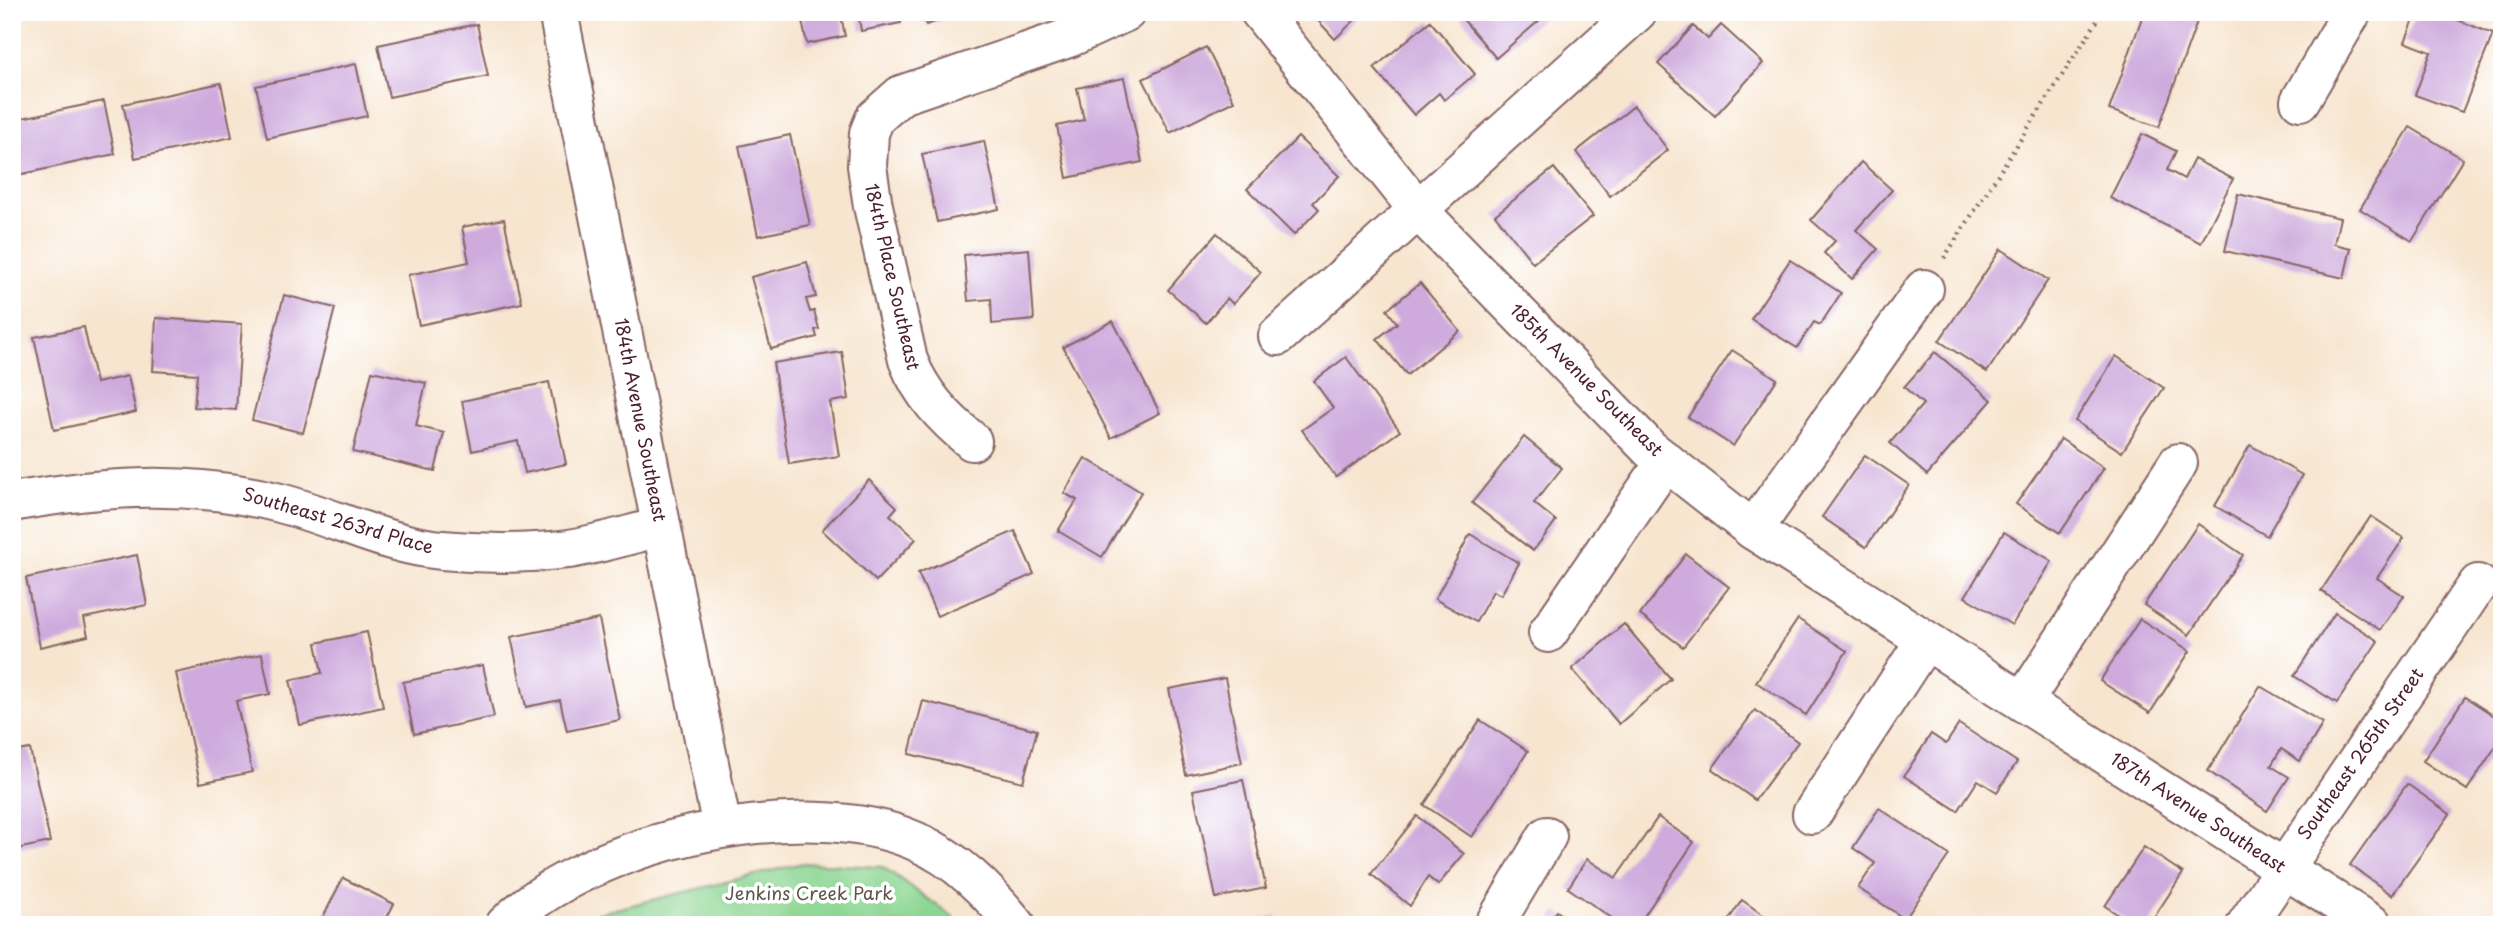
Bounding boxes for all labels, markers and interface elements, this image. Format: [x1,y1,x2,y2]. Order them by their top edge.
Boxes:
street label: 184th Place Southeast [859,181,928,372]
street label: 185th Avenue Southeast [1504,296,1670,462]
street label: 184th Avenue Southeast [608,316,674,524]
street label: Southeast 263rd Place [240,479,437,560]
street label: Southeast 265th Street [2290,662,2429,845]
street label: 187th Avenue Southeast [2106,745,2292,879]
park label: Jenkins Creek Park [725,879,893,906]

